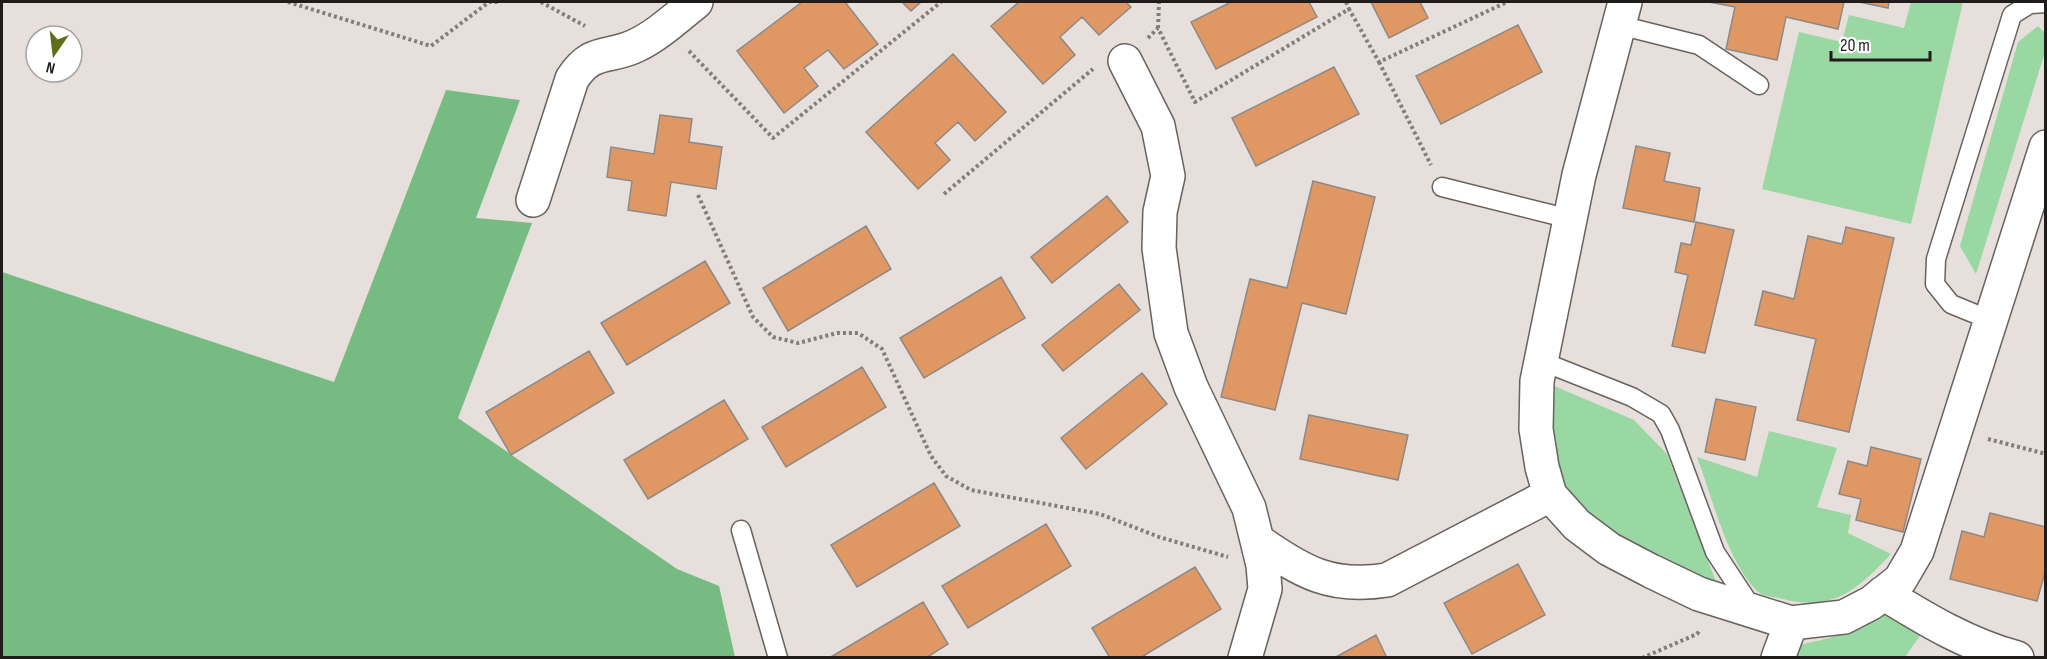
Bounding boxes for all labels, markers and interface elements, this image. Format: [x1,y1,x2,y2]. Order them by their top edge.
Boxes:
north arrow [24,24,84,84]
scale bar [1831,24,1930,62]
text: 20 m [1840,35,1870,56]
text: N [44,57,57,77]

